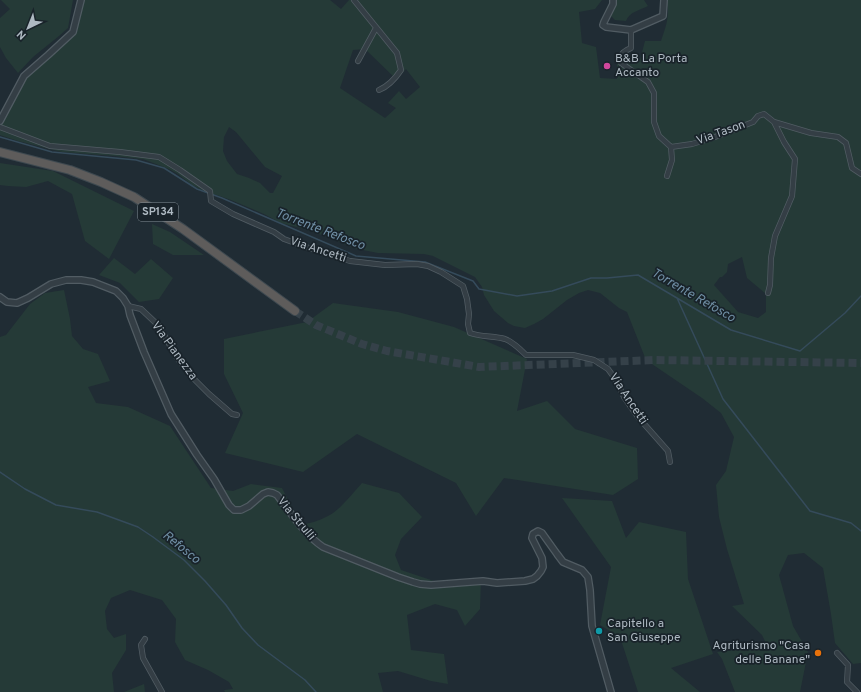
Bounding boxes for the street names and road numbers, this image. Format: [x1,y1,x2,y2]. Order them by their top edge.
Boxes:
street label: Via Tason [694,117,748,149]
road number: SP134 [138,203,178,221]
street label: Via Ancetti [288,233,348,267]
street label: Via Pianezza [147,318,201,384]
street label: Via Ancetti [605,370,651,428]
street label: Via Strulli [273,494,319,544]

